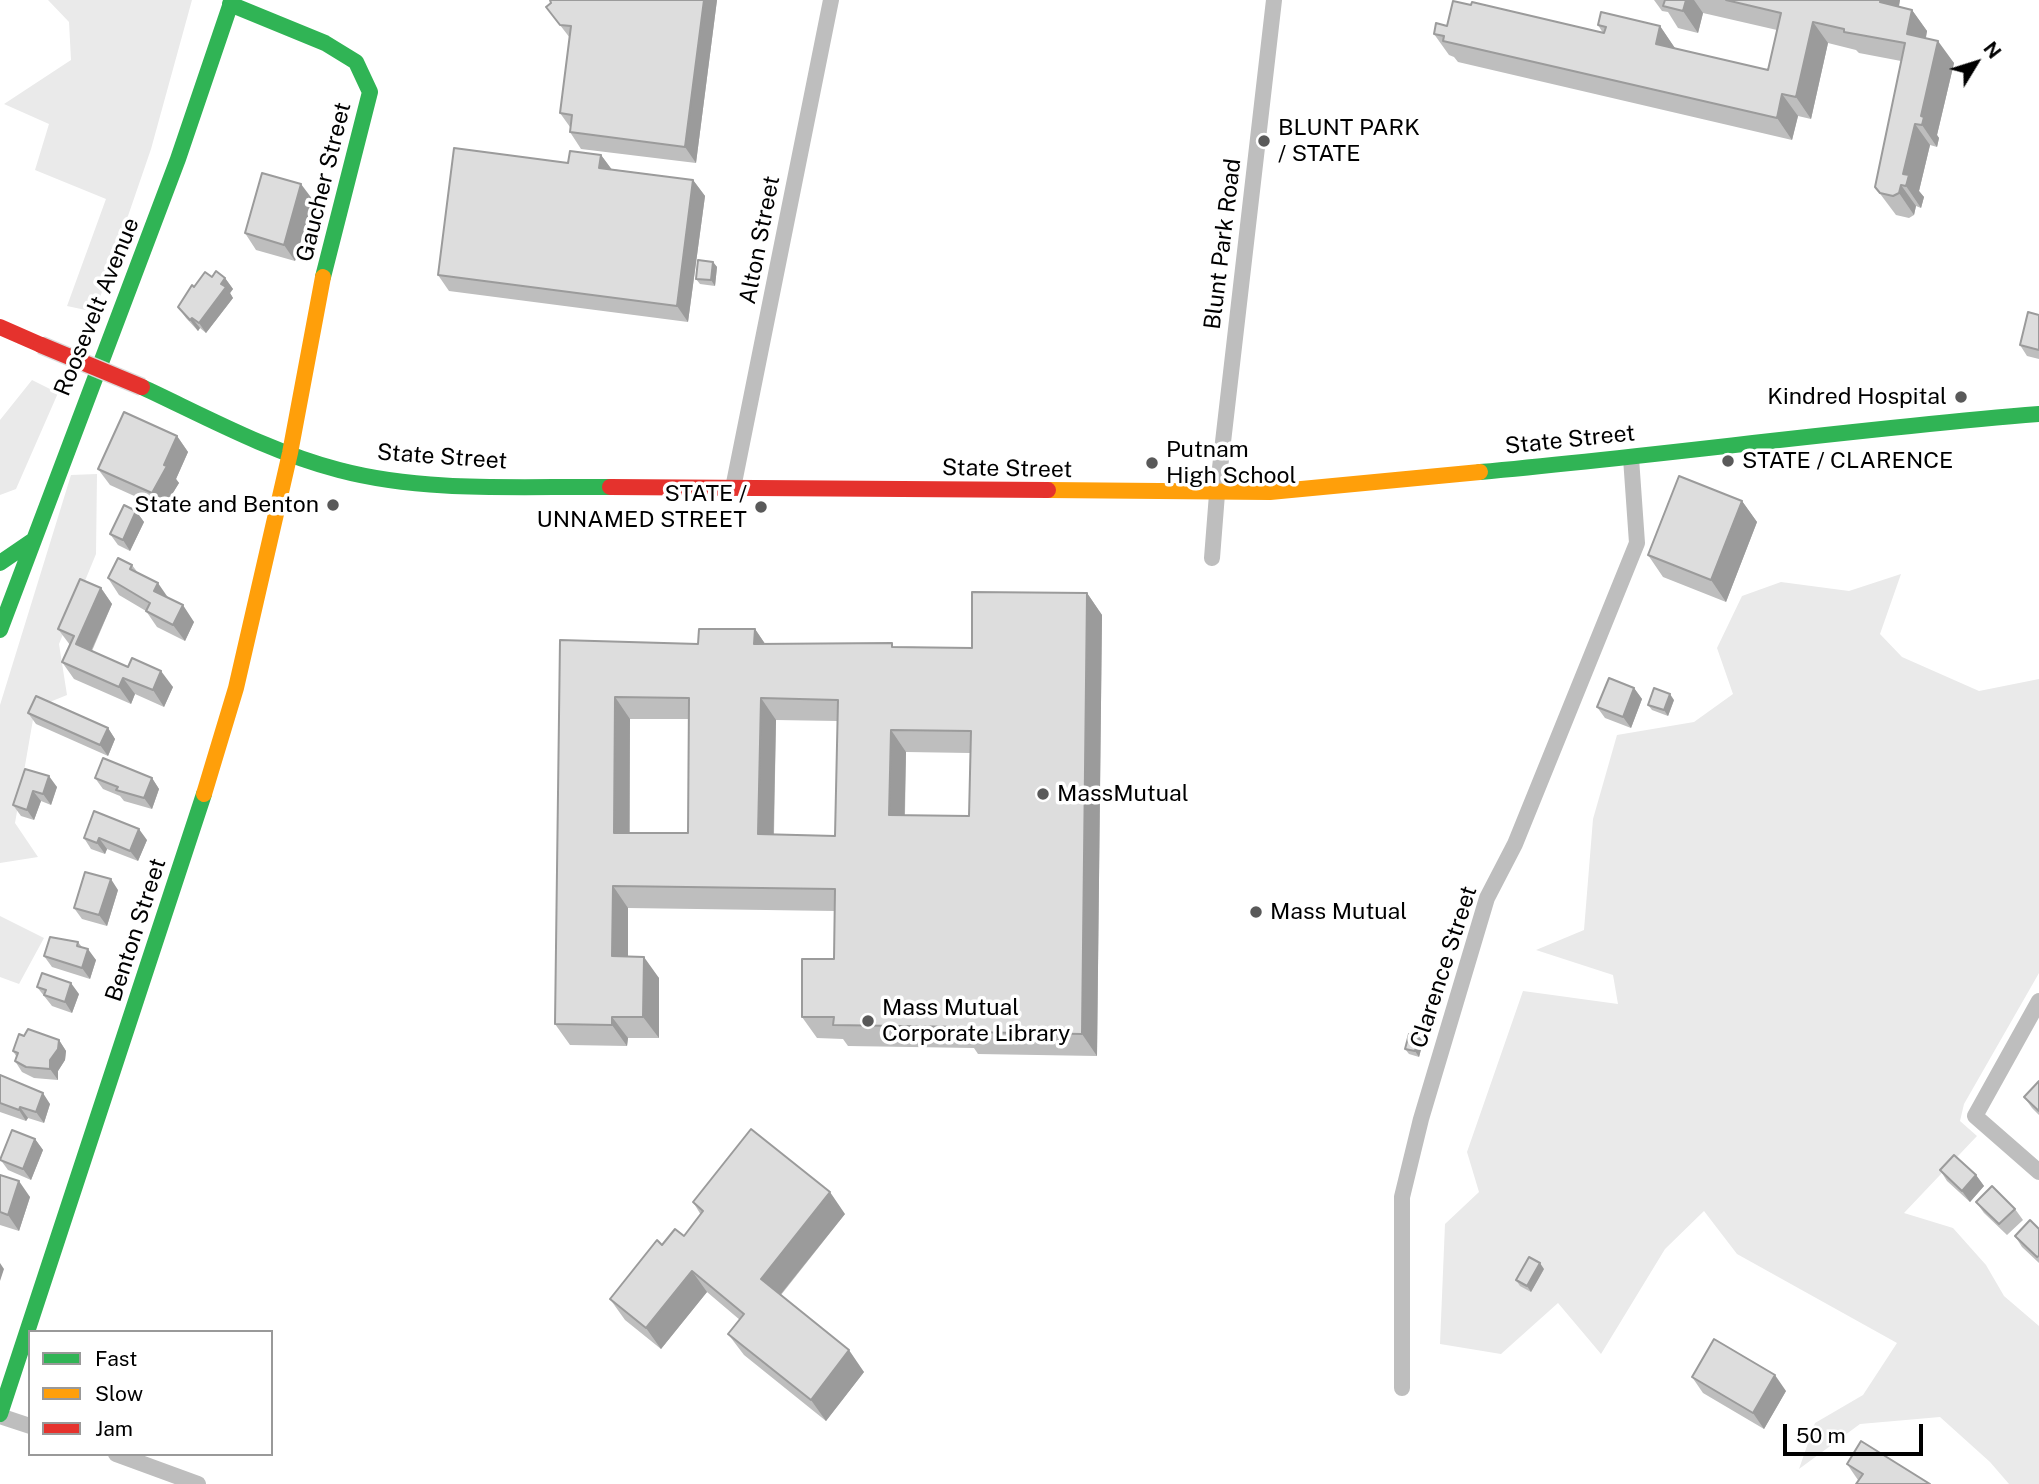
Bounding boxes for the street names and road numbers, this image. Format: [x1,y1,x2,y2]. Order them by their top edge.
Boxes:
street label: Gaucher Street [291,99,357,265]
street label: Blunt Park Road [1199,157,1247,331]
street label: Alton Street [734,174,786,306]
street label: Roosevelt Avenue [49,214,145,400]
street label: State Street [1504,419,1636,461]
street label: State Street [376,439,508,475]
street label: State Street [942,454,1072,484]
street label: Benton Street [100,855,172,1005]
street label: Clarence Street [1405,882,1483,1052]

